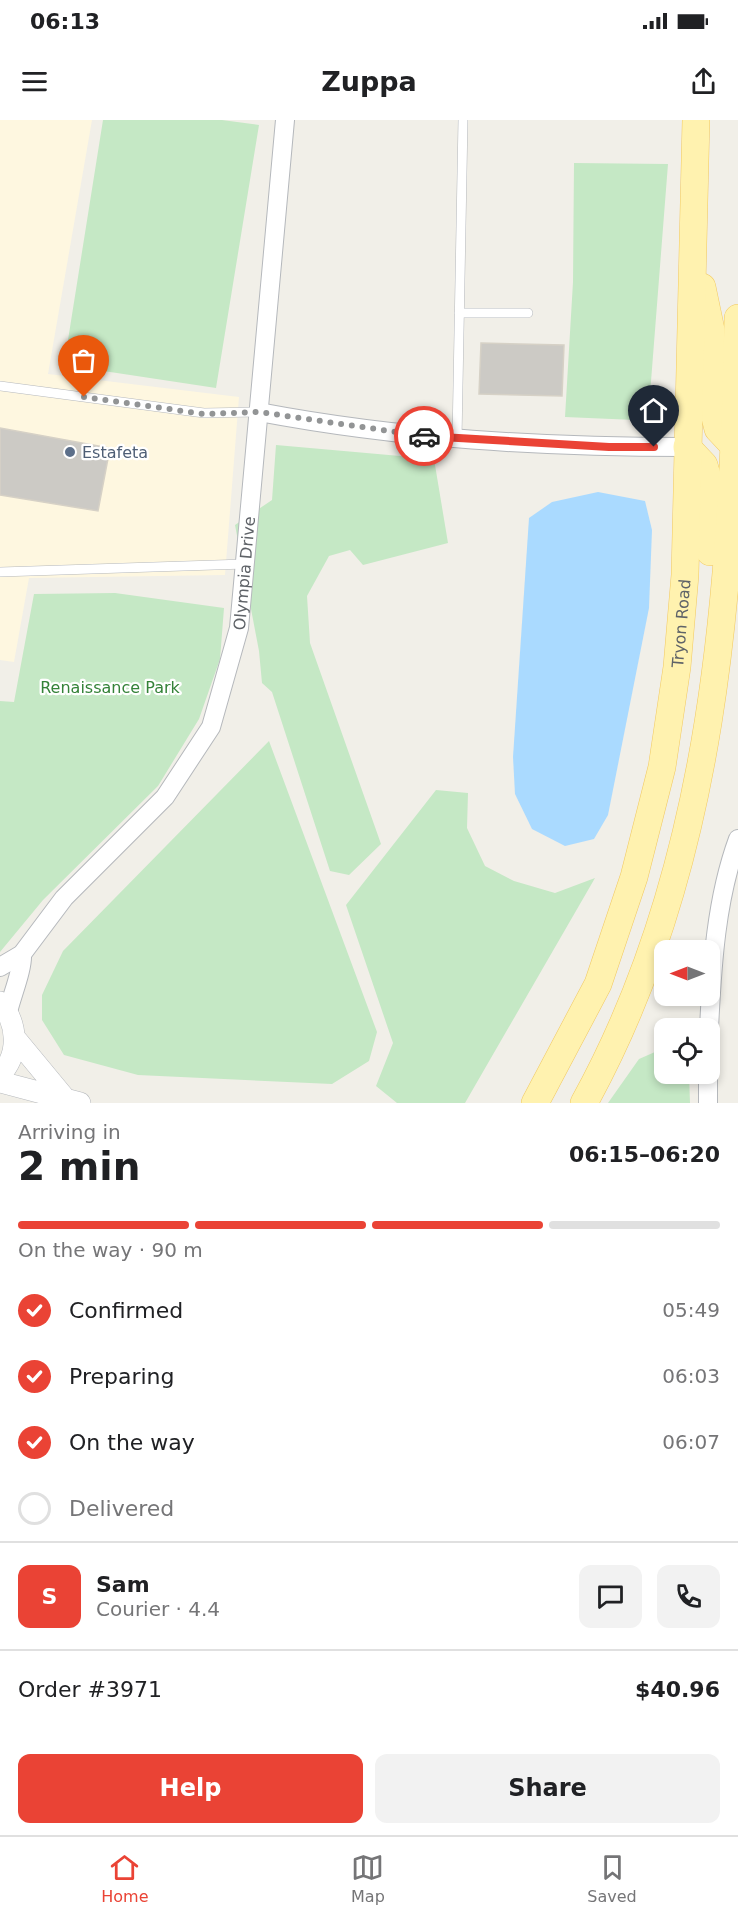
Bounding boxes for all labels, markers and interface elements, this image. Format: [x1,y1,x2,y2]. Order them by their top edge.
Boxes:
text: 06:13 [30,9,100,34]
icon: menu [18,65,51,98]
icon: share [687,65,720,98]
text: Zuppa [321,66,417,97]
pin [58,335,109,397]
icon: bag [67,344,100,377]
pin [628,385,679,447]
icon: home [637,394,670,427]
courier [394,406,454,466]
icon: car [408,420,441,453]
place label: Estafeta [82,443,148,462]
marker: Estafeta [63,445,77,459]
street label: Olympia Drive [229,515,259,631]
street label: Tryon Road [667,578,694,669]
park label: Renaissance Park [40,678,181,697]
north arrow [654,940,720,1006]
map controls [654,940,720,1084]
button: locate [654,1018,720,1084]
text: Arriving in [18,1120,121,1144]
text: 06:15–06:20 [569,1142,720,1167]
text: 2 min [18,1144,140,1189]
text: On the way · 90 m [18,1238,203,1262]
icon: check [18,1294,51,1327]
text: Confirmed [69,1298,183,1323]
text: 05:49 [662,1298,720,1322]
icon: check [18,1360,51,1393]
text: Preparing [69,1364,175,1389]
text: 06:03 [662,1364,720,1388]
icon: check [18,1426,51,1459]
text: On the way [69,1430,195,1455]
text: 06:07 [662,1430,720,1454]
text: Delivered [69,1496,174,1521]
button: chat [579,1565,642,1628]
button: phone [657,1565,720,1628]
text: Sam [96,1572,150,1597]
text: S [42,1584,57,1609]
text: Courier · 4.4 [96,1597,220,1621]
text: Order #3971 [18,1677,162,1702]
text: $40.96 [635,1677,720,1702]
button: Help [18,1754,363,1823]
button: Share [375,1754,720,1823]
tab: Home [101,1851,149,1906]
tab: Map [351,1851,385,1906]
tab: Saved [587,1851,637,1906]

